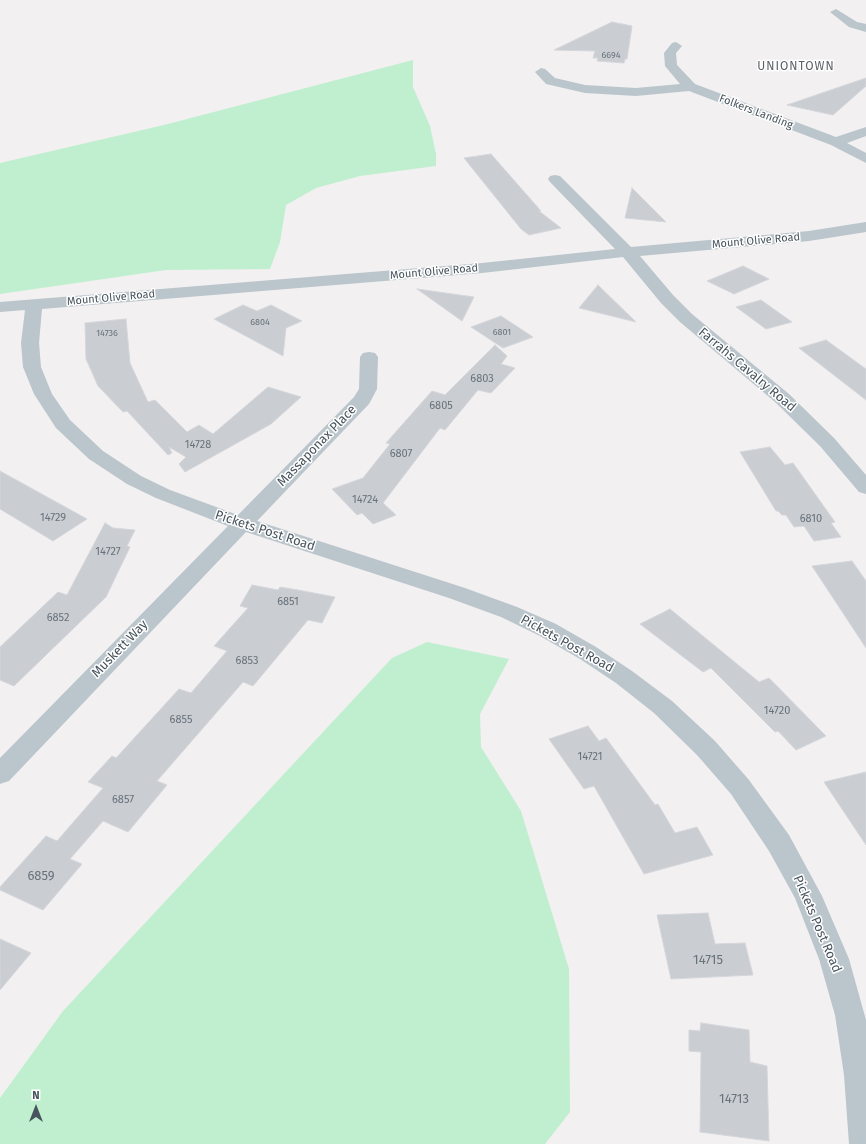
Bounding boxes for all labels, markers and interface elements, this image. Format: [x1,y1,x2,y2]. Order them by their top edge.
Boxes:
house number: 6694 [602,50,620,60]
district label: UNIONTOWN [757,60,835,74]
street label: Folkers Landing [717,92,795,132]
street label: Mount Olive Road [711,231,801,251]
street label: Mount Olive Road [389,262,479,282]
street label: Mount Olive Road [66,288,156,308]
house number: 6804 [250,317,270,327]
street label: Farrahs Cavalry Road [695,325,799,415]
house number: 6801 [493,327,511,337]
house number: 14736 [96,328,118,338]
house number: 6803 [470,372,494,386]
house number: 6805 [429,399,453,413]
street label: Massaponax Place [274,402,360,490]
house number: 14728 [185,438,211,452]
house number: 6807 [390,447,412,461]
house number: 14724 [352,493,378,507]
street label: Pickets Post Road [213,507,317,555]
house number: 14729 [40,511,66,525]
house number: 6810 [800,512,822,526]
house number: 14727 [95,545,121,559]
house number: 6851 [277,595,299,609]
house number: 6852 [47,611,69,625]
street label: Pickets Post Road [518,612,616,676]
street label: Muskett Way [89,617,151,681]
house number: 6853 [236,654,258,668]
house number: 14720 [764,704,790,718]
house number: 6855 [170,713,192,727]
house number: 14721 [577,750,603,764]
house number: 6857 [112,793,134,807]
house number: 6859 [27,868,55,884]
street label: Pickets Post Road [789,873,845,975]
house number: 14715 [693,952,723,968]
north arrow [16,1088,56,1128]
text: N [32,1089,40,1102]
house number: 14713 [719,1091,749,1107]

